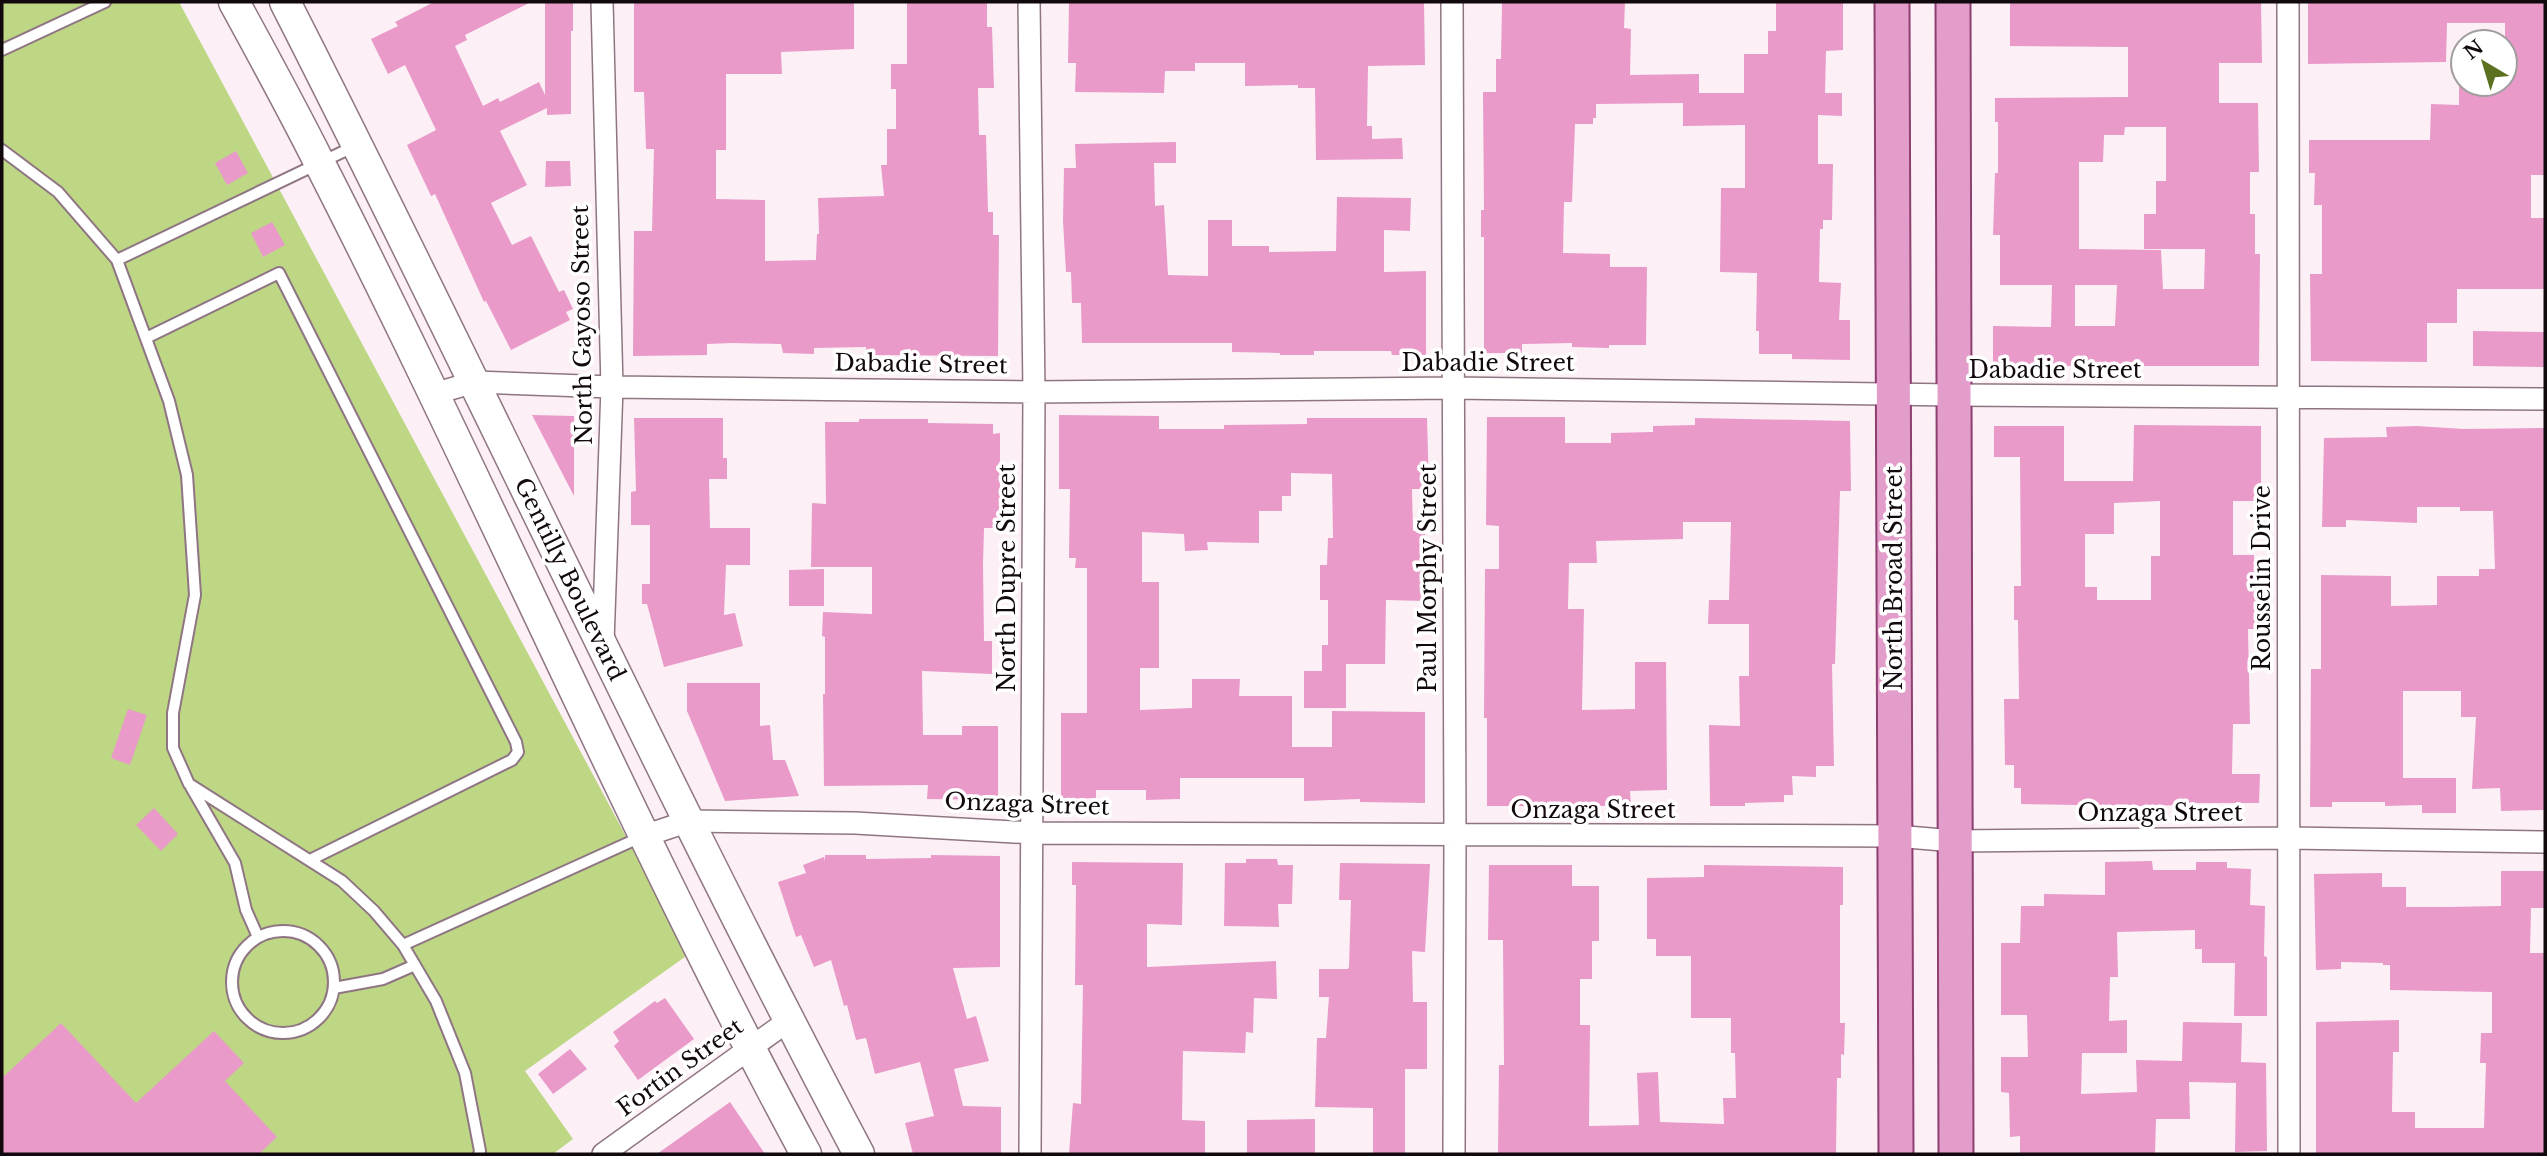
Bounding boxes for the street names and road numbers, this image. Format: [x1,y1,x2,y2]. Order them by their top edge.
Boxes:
street label: North Gayoso Street [566,204,598,445]
street label: Dabadie Street [834,348,1008,380]
street label: Dabadie Street [1401,349,1575,377]
street label: Dabadie Street [1968,356,2142,384]
street label: Paul Morphy Street [1414,463,1442,693]
street label: North Dupre Street [993,464,1021,692]
street label: North Broad Street [1880,465,1908,690]
street label: Gentilly Boulevard [509,473,631,685]
street label: Rousselin Drive [2248,485,2276,671]
street label: Onzaga Street [944,787,1110,821]
street label: Onzaga Street [1510,796,1676,824]
street label: Onzaga Street [2077,799,2243,827]
street label: Fortin Street [612,1012,749,1122]

